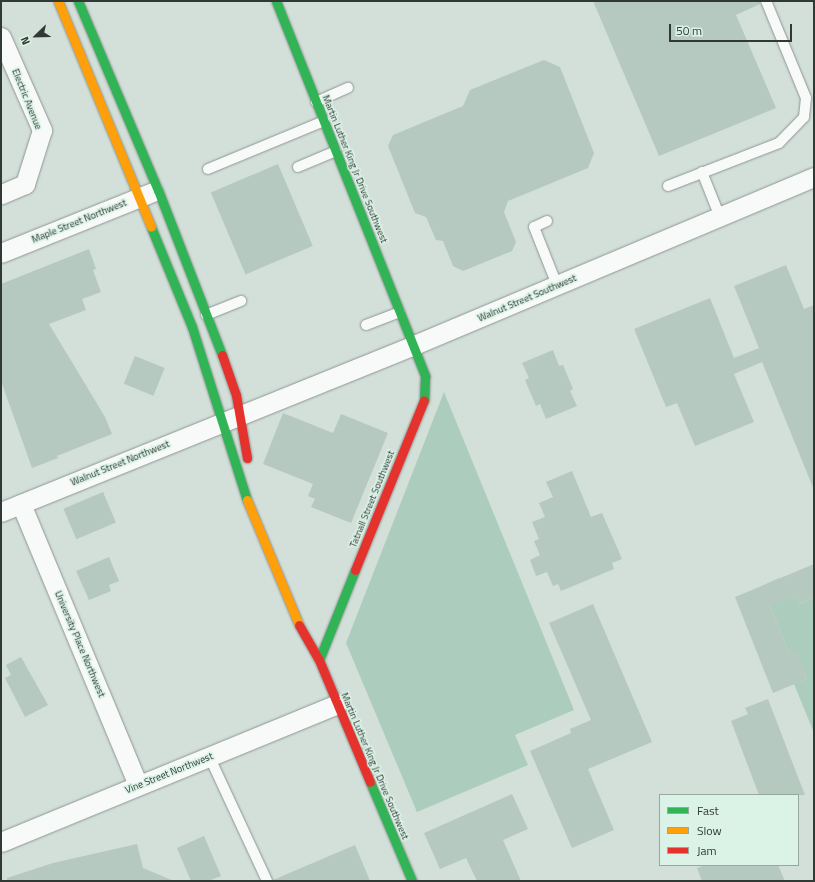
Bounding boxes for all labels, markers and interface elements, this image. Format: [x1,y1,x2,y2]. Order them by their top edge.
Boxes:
north arrow [16,16,56,56]
scale bar [671,16,794,42]
text: 50 m [676,21,702,40]
text: N [16,34,34,47]
street label: Electric Avenue [9,67,45,131]
street label: Martin Luther King Jr Drive Southwest [320,93,390,245]
street label: Maple Street Northwest [30,196,128,246]
street label: Walnut Street Southwest [476,272,578,324]
street label: Walnut Street Northwest [69,438,171,488]
street label: Tatnall Street Southwest [347,449,397,549]
street label: University Place Northwest [52,589,108,699]
street label: Martin Luther King Jr Drive Southwest [338,691,412,841]
street label: Vine Street Northwest [123,750,215,796]
legend [659,794,799,866]
text: Fast [697,801,719,820]
text: Slow [697,821,722,840]
text: Jam [697,841,717,860]

